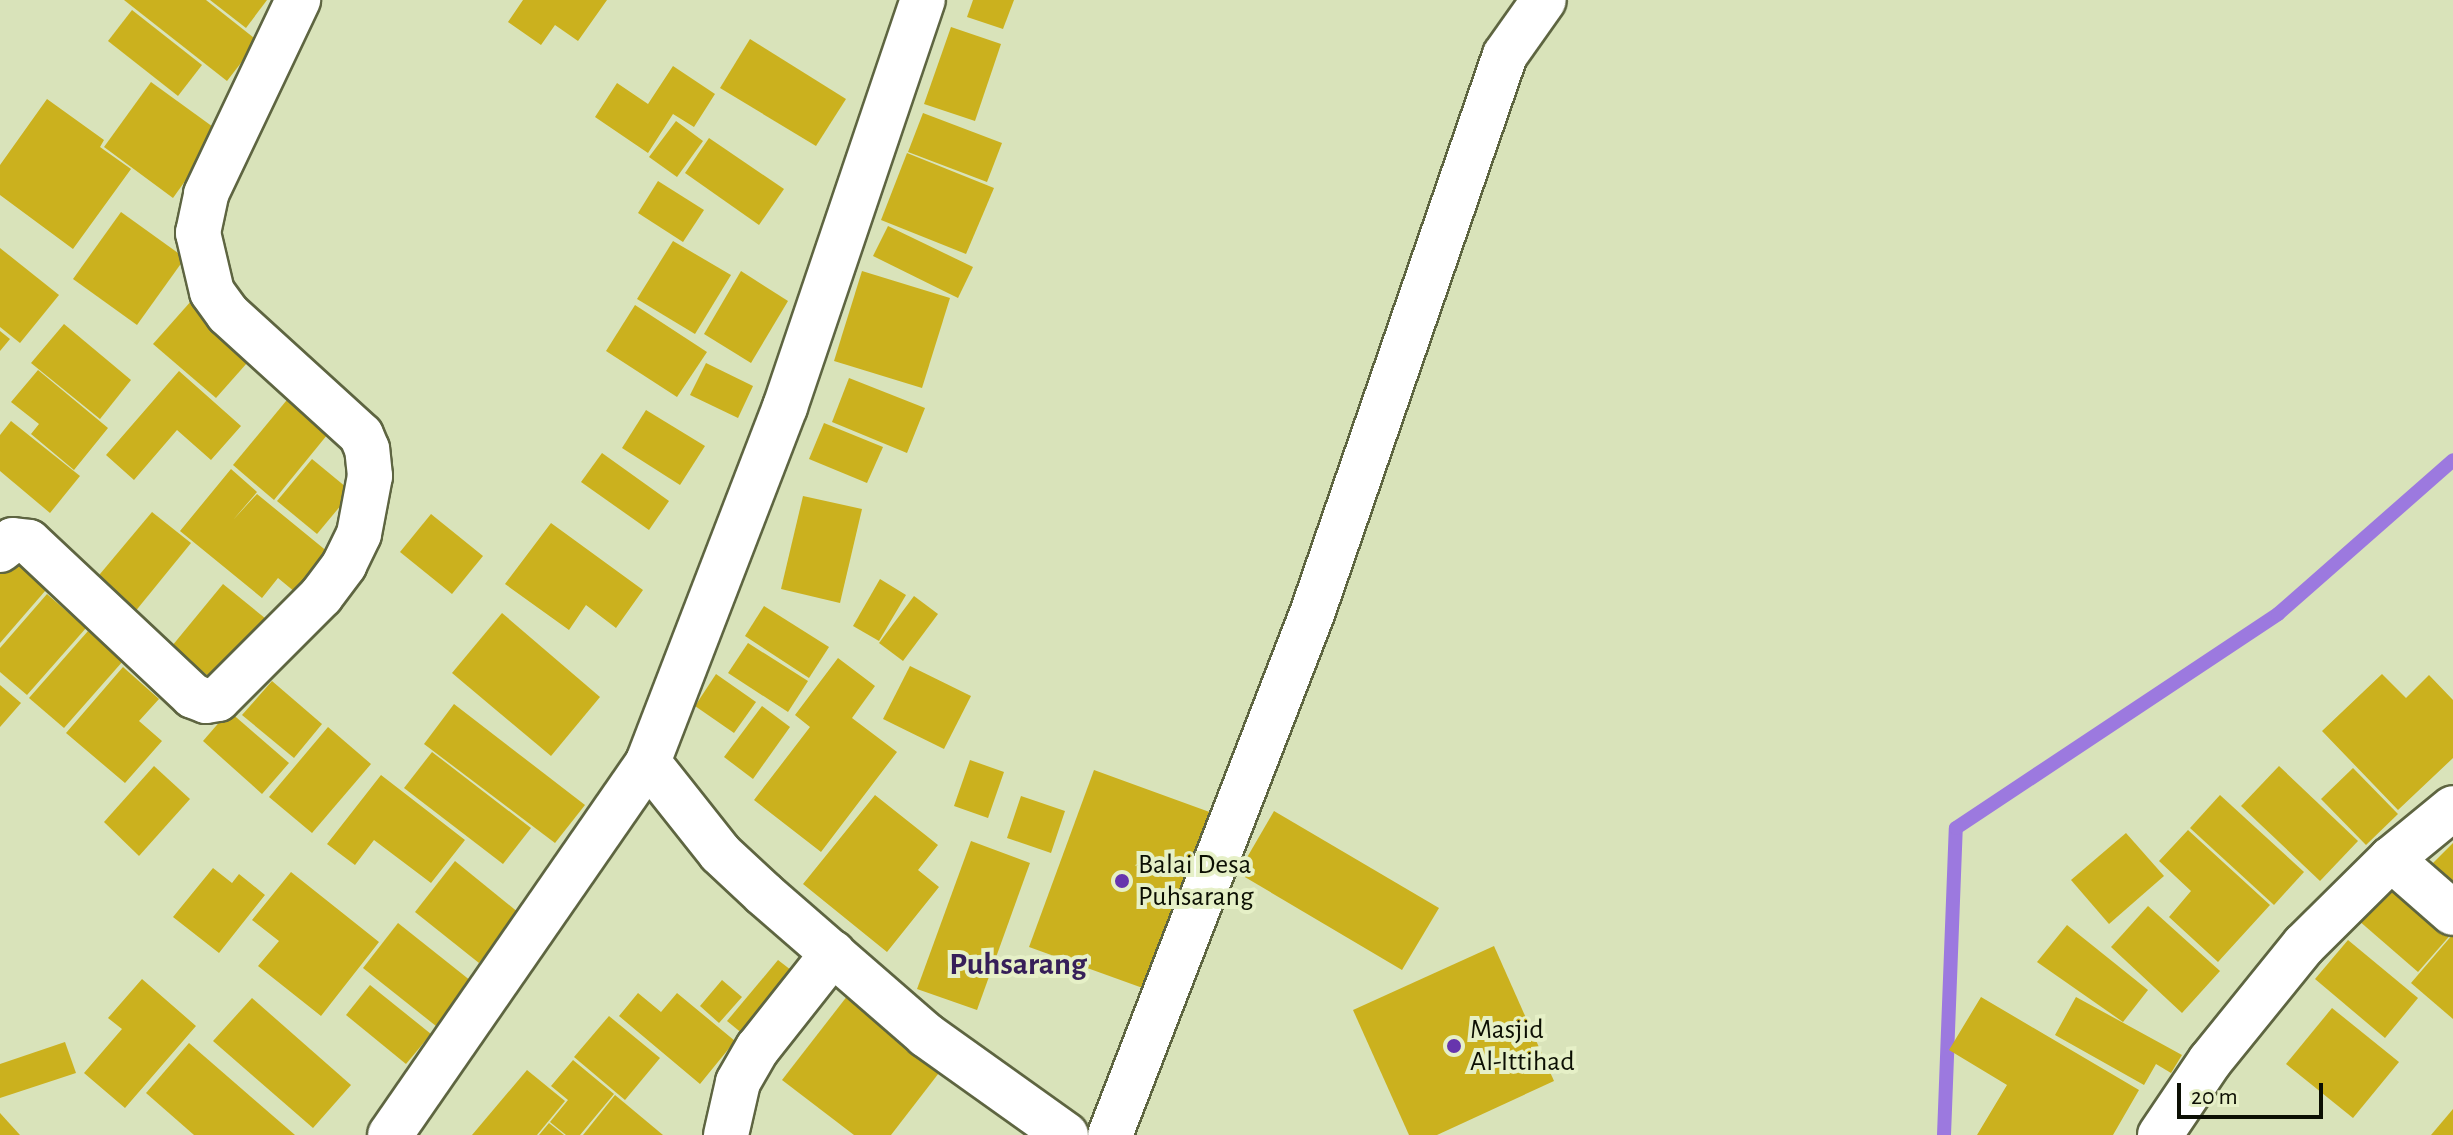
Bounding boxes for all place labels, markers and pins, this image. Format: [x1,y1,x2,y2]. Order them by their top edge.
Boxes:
place label: Balai Desa Puhsarang [1138,848,1254,914]
marker: Balai Desa Puhsarang [1113,872,1131,890]
place label: Masjid Al-Ittihad [1470,1013,1575,1079]
marker: Masjid Al-Ittihad [1445,1037,1463,1055]

